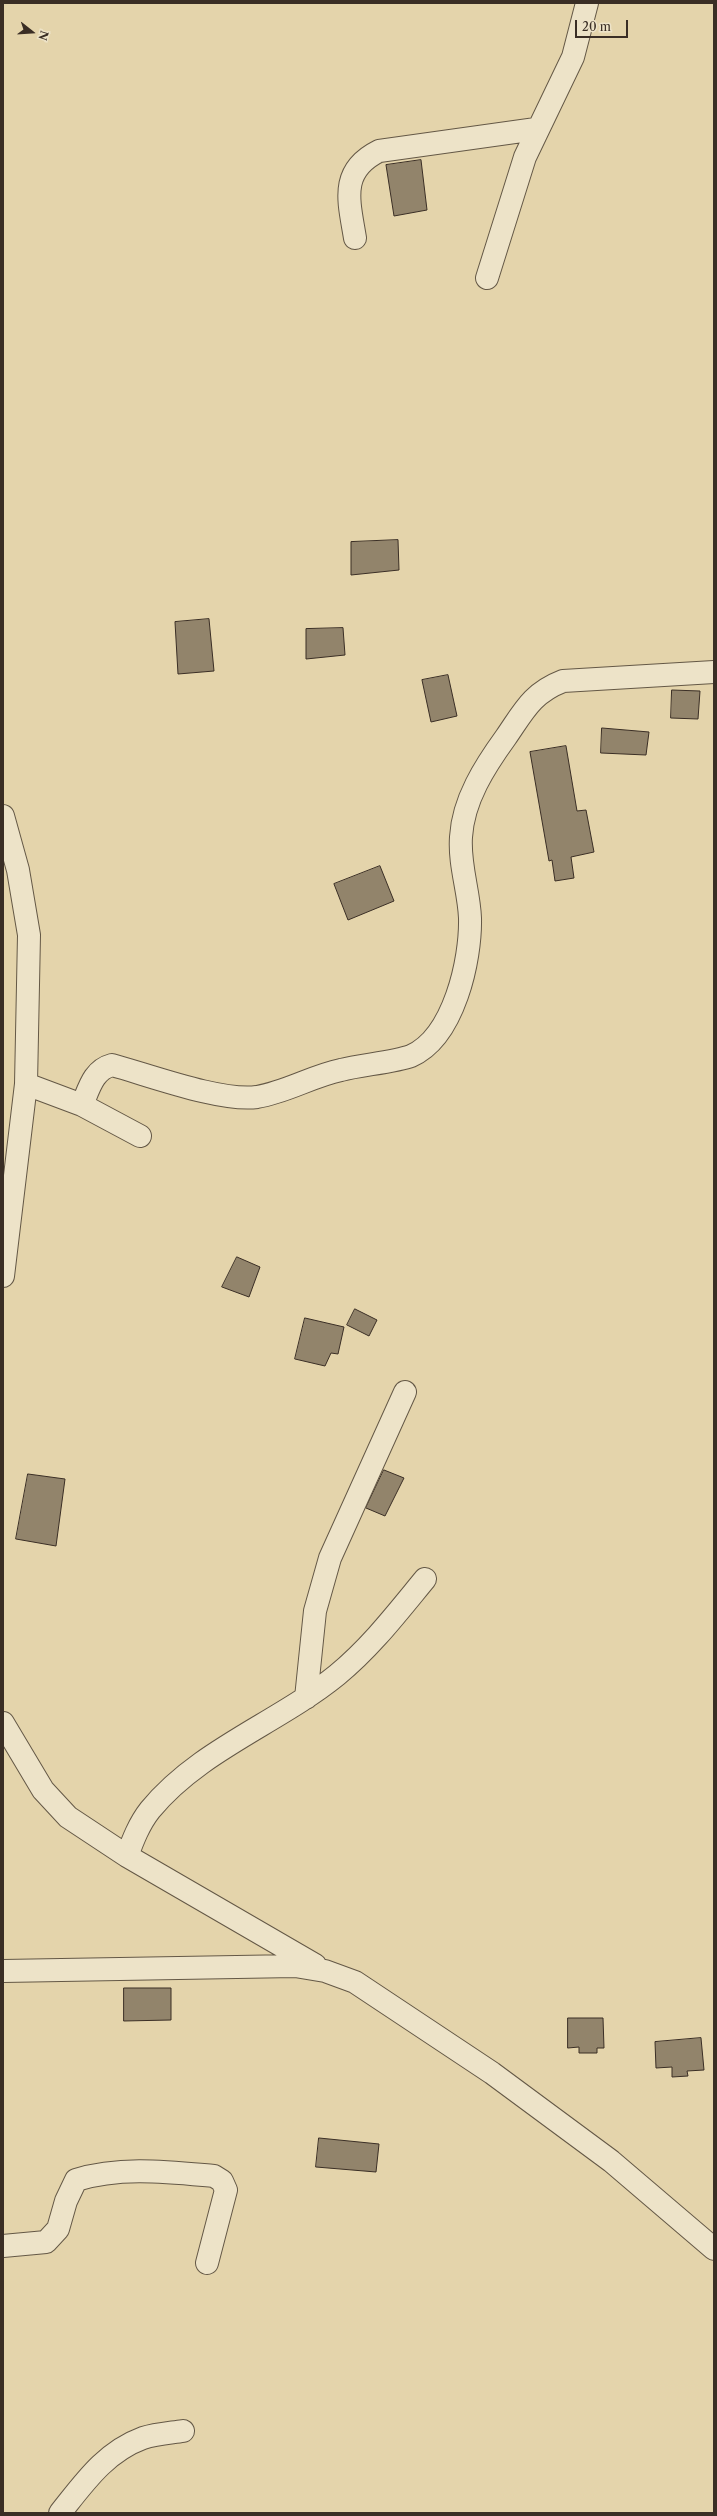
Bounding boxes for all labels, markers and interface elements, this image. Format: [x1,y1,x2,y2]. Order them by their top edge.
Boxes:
north arrow [12,12,52,52]
scale bar [577,12,630,38]
text: 20 m [582,19,611,34]
text: N [35,29,52,42]

